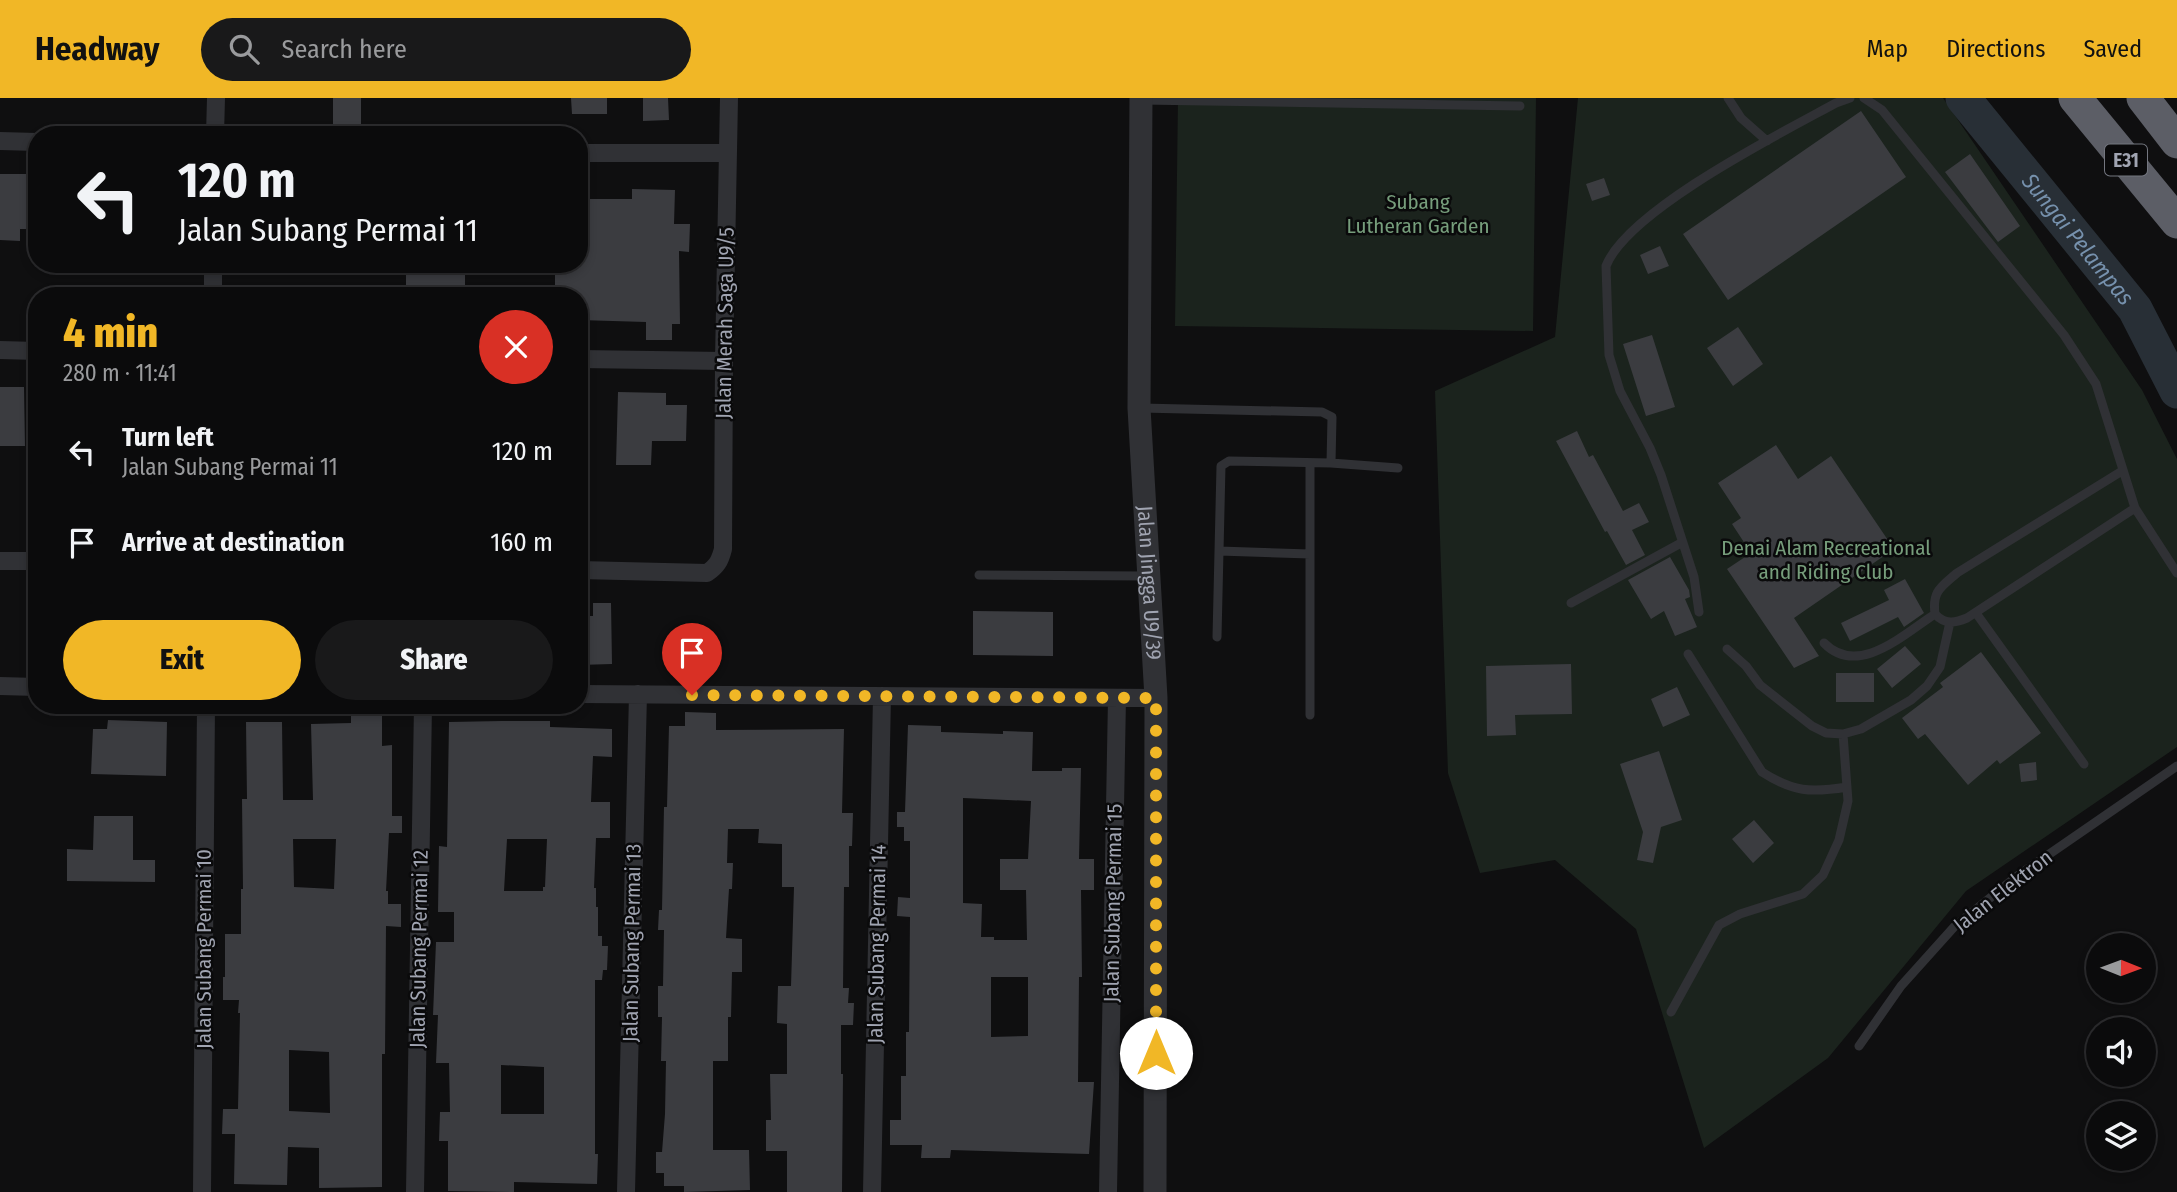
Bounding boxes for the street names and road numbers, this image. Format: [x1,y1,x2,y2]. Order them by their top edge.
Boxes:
road number: E31 [2105,144,2147,176]
street label: Jalan Merah Saga U9/5 [710,227,740,419]
street label: Jalan Jingga U9/39 [1132,505,1167,661]
street label: Jalan Subang Permai 15 [1098,803,1128,1003]
street label: Jalan Subang Permai 13 [617,844,647,1042]
street label: Jalan Subang Permai 14 [862,844,892,1044]
street label: Jalan Elektron [1948,844,2058,938]
street label: Jalan Subang Permai 10 [191,849,217,1049]
street label: Jalan Subang Permai 12 [404,850,434,1048]

